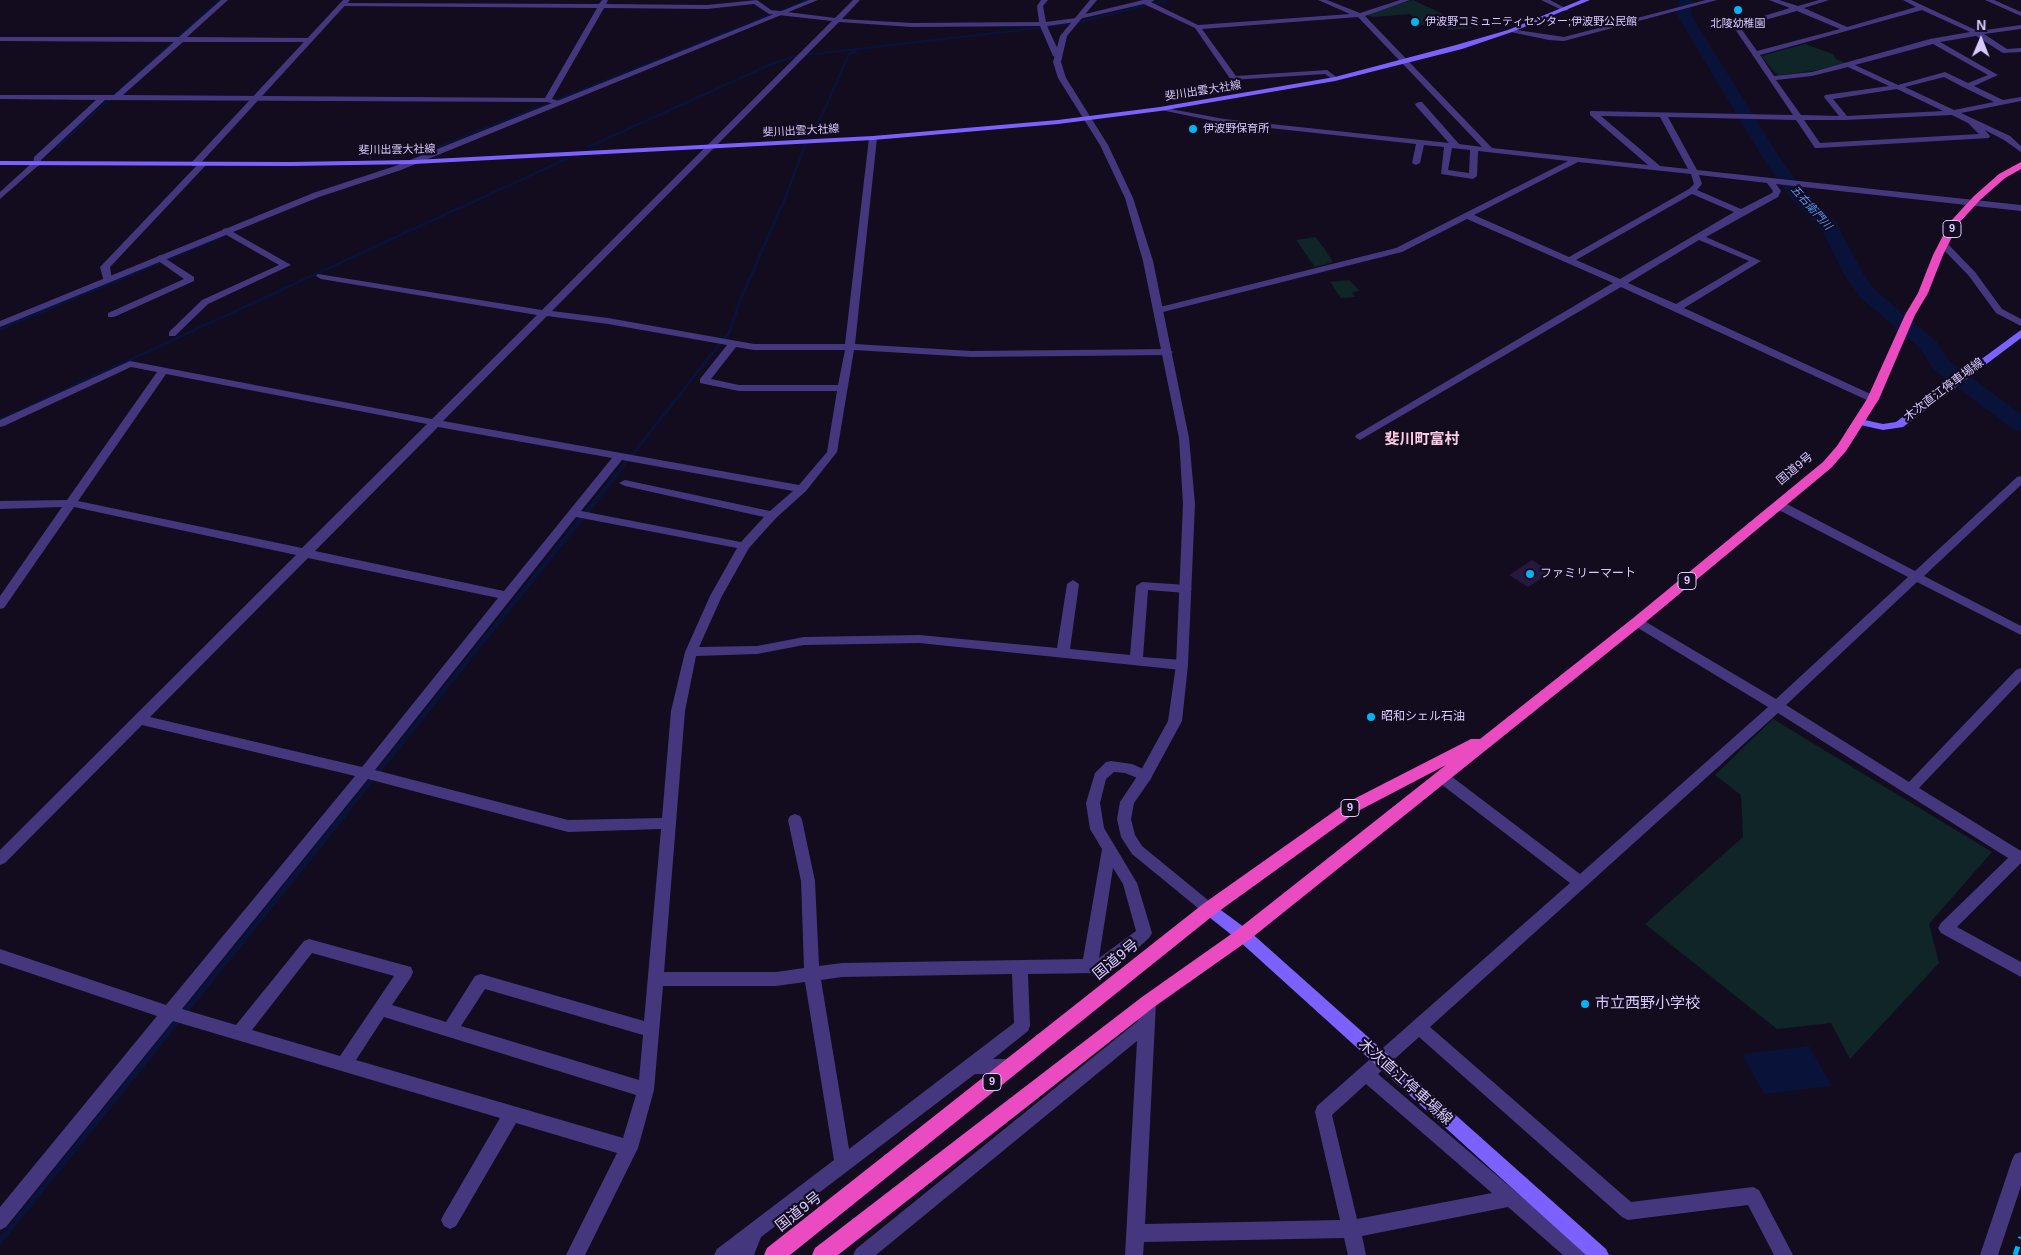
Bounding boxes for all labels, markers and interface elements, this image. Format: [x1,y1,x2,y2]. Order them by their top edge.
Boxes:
marker: 北陵幼稚園 [1732,4,1744,16]
place label: 伊波野コミュニティセンター;伊波野公民館 [1425,15,1637,29]
north arrow [1956,15,2006,65]
marker: 伊波野コミュニティセンター;伊波野公民館 [1409,16,1421,28]
place label: 北陵幼稚園 [1711,17,1765,31]
text: N [1976,17,1986,33]
street label: 斐川出雲大社線 [1164,78,1242,104]
street label: 斐川出雲大社線 [762,122,840,140]
place label: 伊波野保育所 [1203,122,1269,136]
marker: 伊波野保育所 [1187,123,1199,135]
street label: 斐川出雲大社線 [358,143,436,157]
water label: 五右衛門川 [1788,183,1834,233]
road number: 9 [1943,220,1961,238]
street label: 木次直江停車場線 [1901,355,1987,425]
district label: 斐川町富村 [1385,431,1459,449]
street label: 国道9号 [1774,450,1816,488]
place label: ファミリーマート [1540,567,1636,581]
marker: ファミリーマート [1524,568,1536,580]
road number: 9 [1678,572,1696,590]
place label: 昭和シェル石油 [1381,710,1465,724]
marker: 昭和シェル石油 [1365,711,1377,723]
road number: 9 [1341,800,1359,816]
street label: 国道9号 [1090,936,1142,984]
place label: 市立西野小学校 [1595,995,1700,1013]
marker: 市立西野小学校 [1579,998,1591,1010]
street label: 木次直江停車場線 [1354,1035,1456,1129]
road number: 9 [983,1074,1001,1090]
street label: 国道9号 [772,1188,826,1236]

